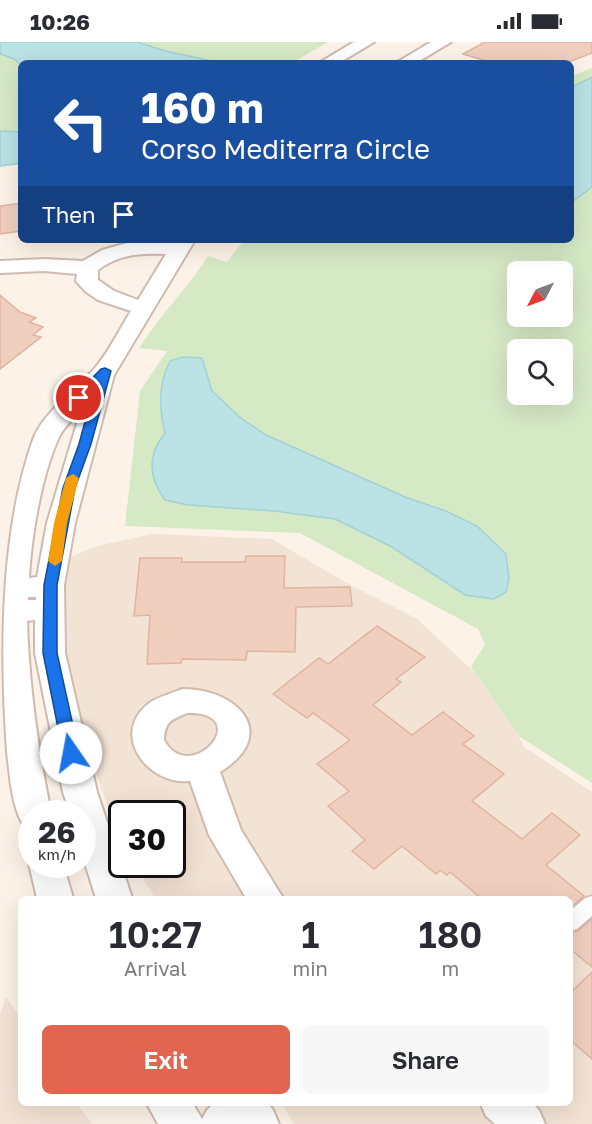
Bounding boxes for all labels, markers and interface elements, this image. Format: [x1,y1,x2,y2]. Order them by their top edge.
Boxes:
text: 10:26 [30,8,90,35]
text: 160 m [141,82,264,132]
icon: left [42,84,120,162]
text: Corso Mediterra Circle [141,133,430,165]
icon: arrive [107,198,140,231]
text: Then [42,201,95,228]
north arrow [507,261,573,327]
map controls [507,261,573,405]
button: search [507,339,573,405]
pin [53,372,104,423]
icon: arrive [62,381,95,414]
position arrow [39,721,103,785]
speed limit sign: 30 [108,800,186,878]
text: 26 [38,814,76,850]
text: km/h [38,845,76,863]
text: 10:27 [109,913,202,956]
text: 1 [301,913,319,956]
text: 180 [419,913,482,956]
text: Arrival [124,956,187,980]
text: min [293,956,328,980]
text: m [442,956,459,980]
button: Exit [42,1025,290,1094]
button: Share [302,1025,549,1094]

